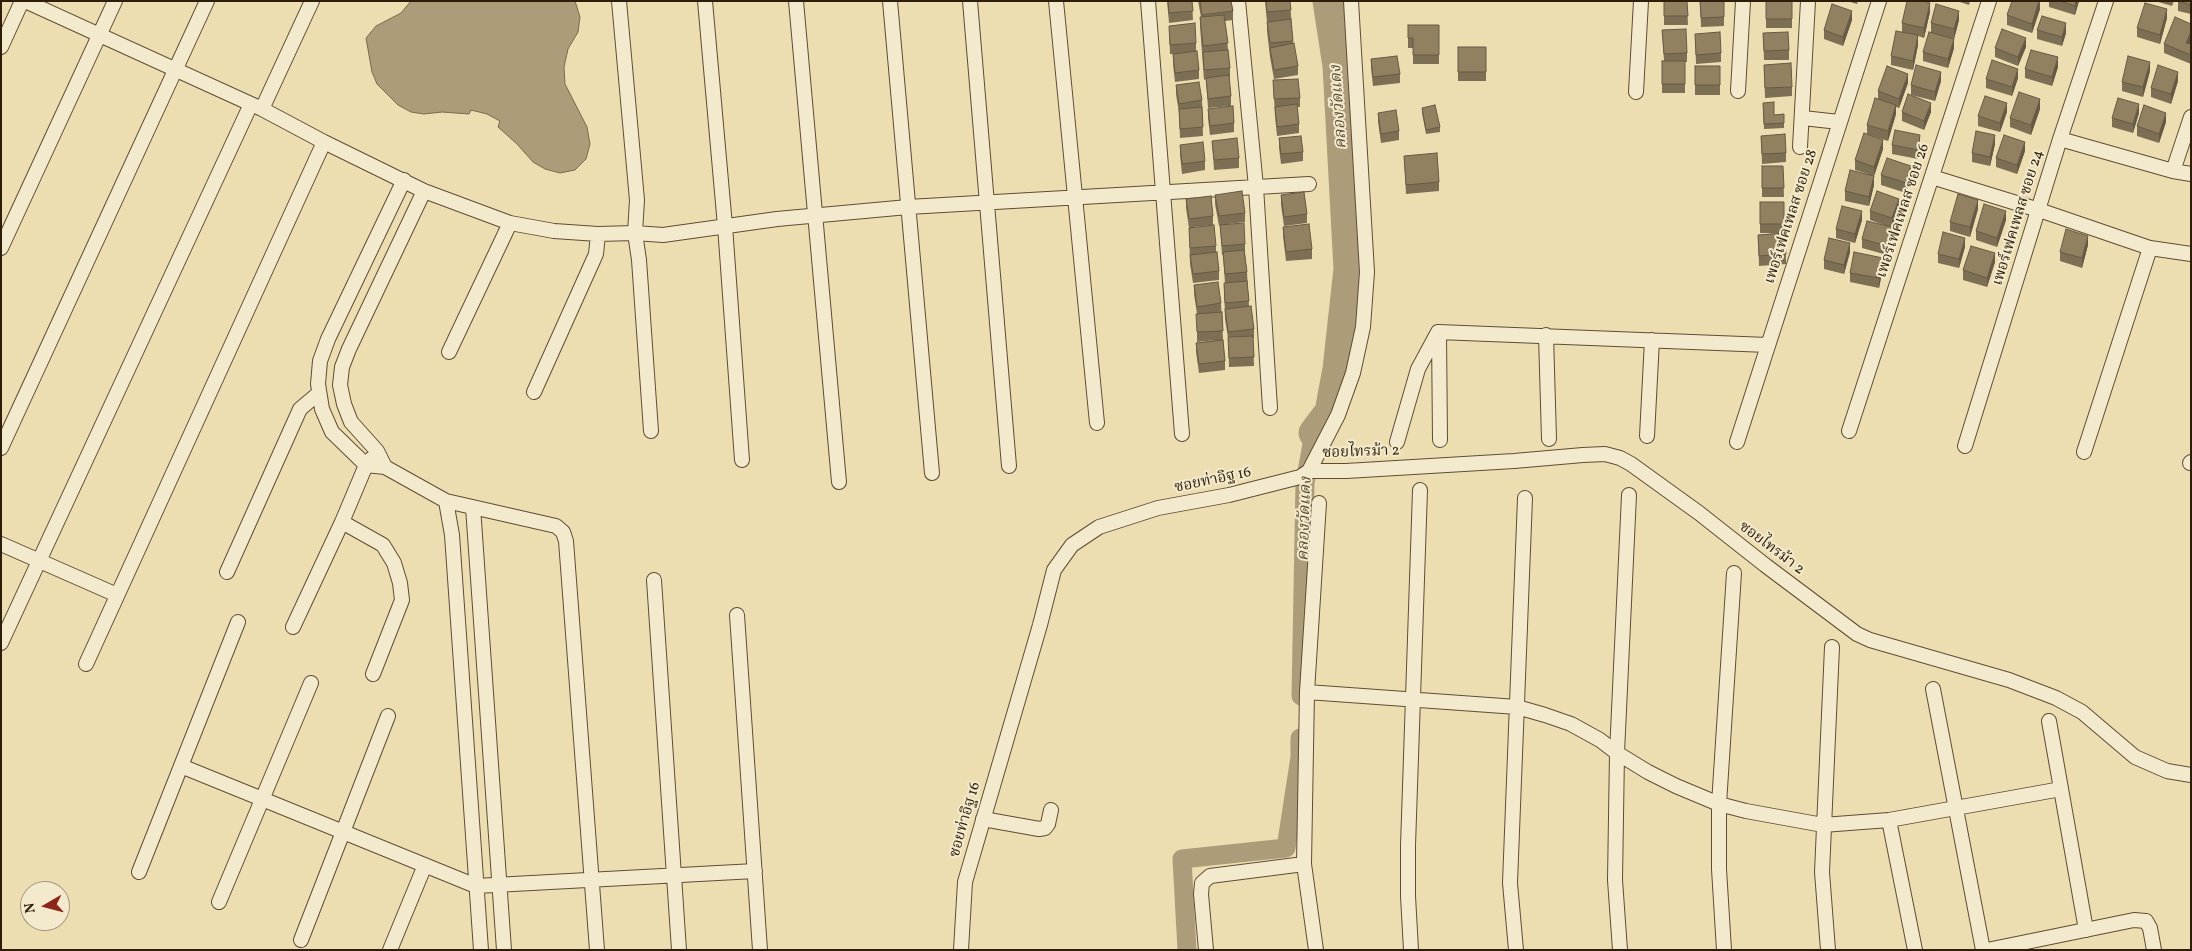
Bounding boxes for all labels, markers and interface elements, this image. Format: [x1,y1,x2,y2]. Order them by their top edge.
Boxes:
water label: คลองวัดแดง [1327,64,1353,150]
street label: เพอร์เฟคเพลส ซอย 26 [1874,142,1934,280]
street label: เพอร์เฟคเพลส ซอย 28 [1762,148,1822,286]
street label: เพอร์เฟคเพลส ซอย 24 [1990,148,2048,288]
street label: ซอยไทรม้า 2 [1322,443,1400,463]
street label: ซอยท่าอิฐ 16 [1173,464,1253,498]
water label: คลองวัดแดง [1295,477,1317,561]
street label: ซอยไทรม้า 2 [1735,519,1807,579]
street label: ซอยท่าอิฐ 16 [947,780,985,860]
north arrow [20,881,70,931]
text: N [21,902,41,914]

